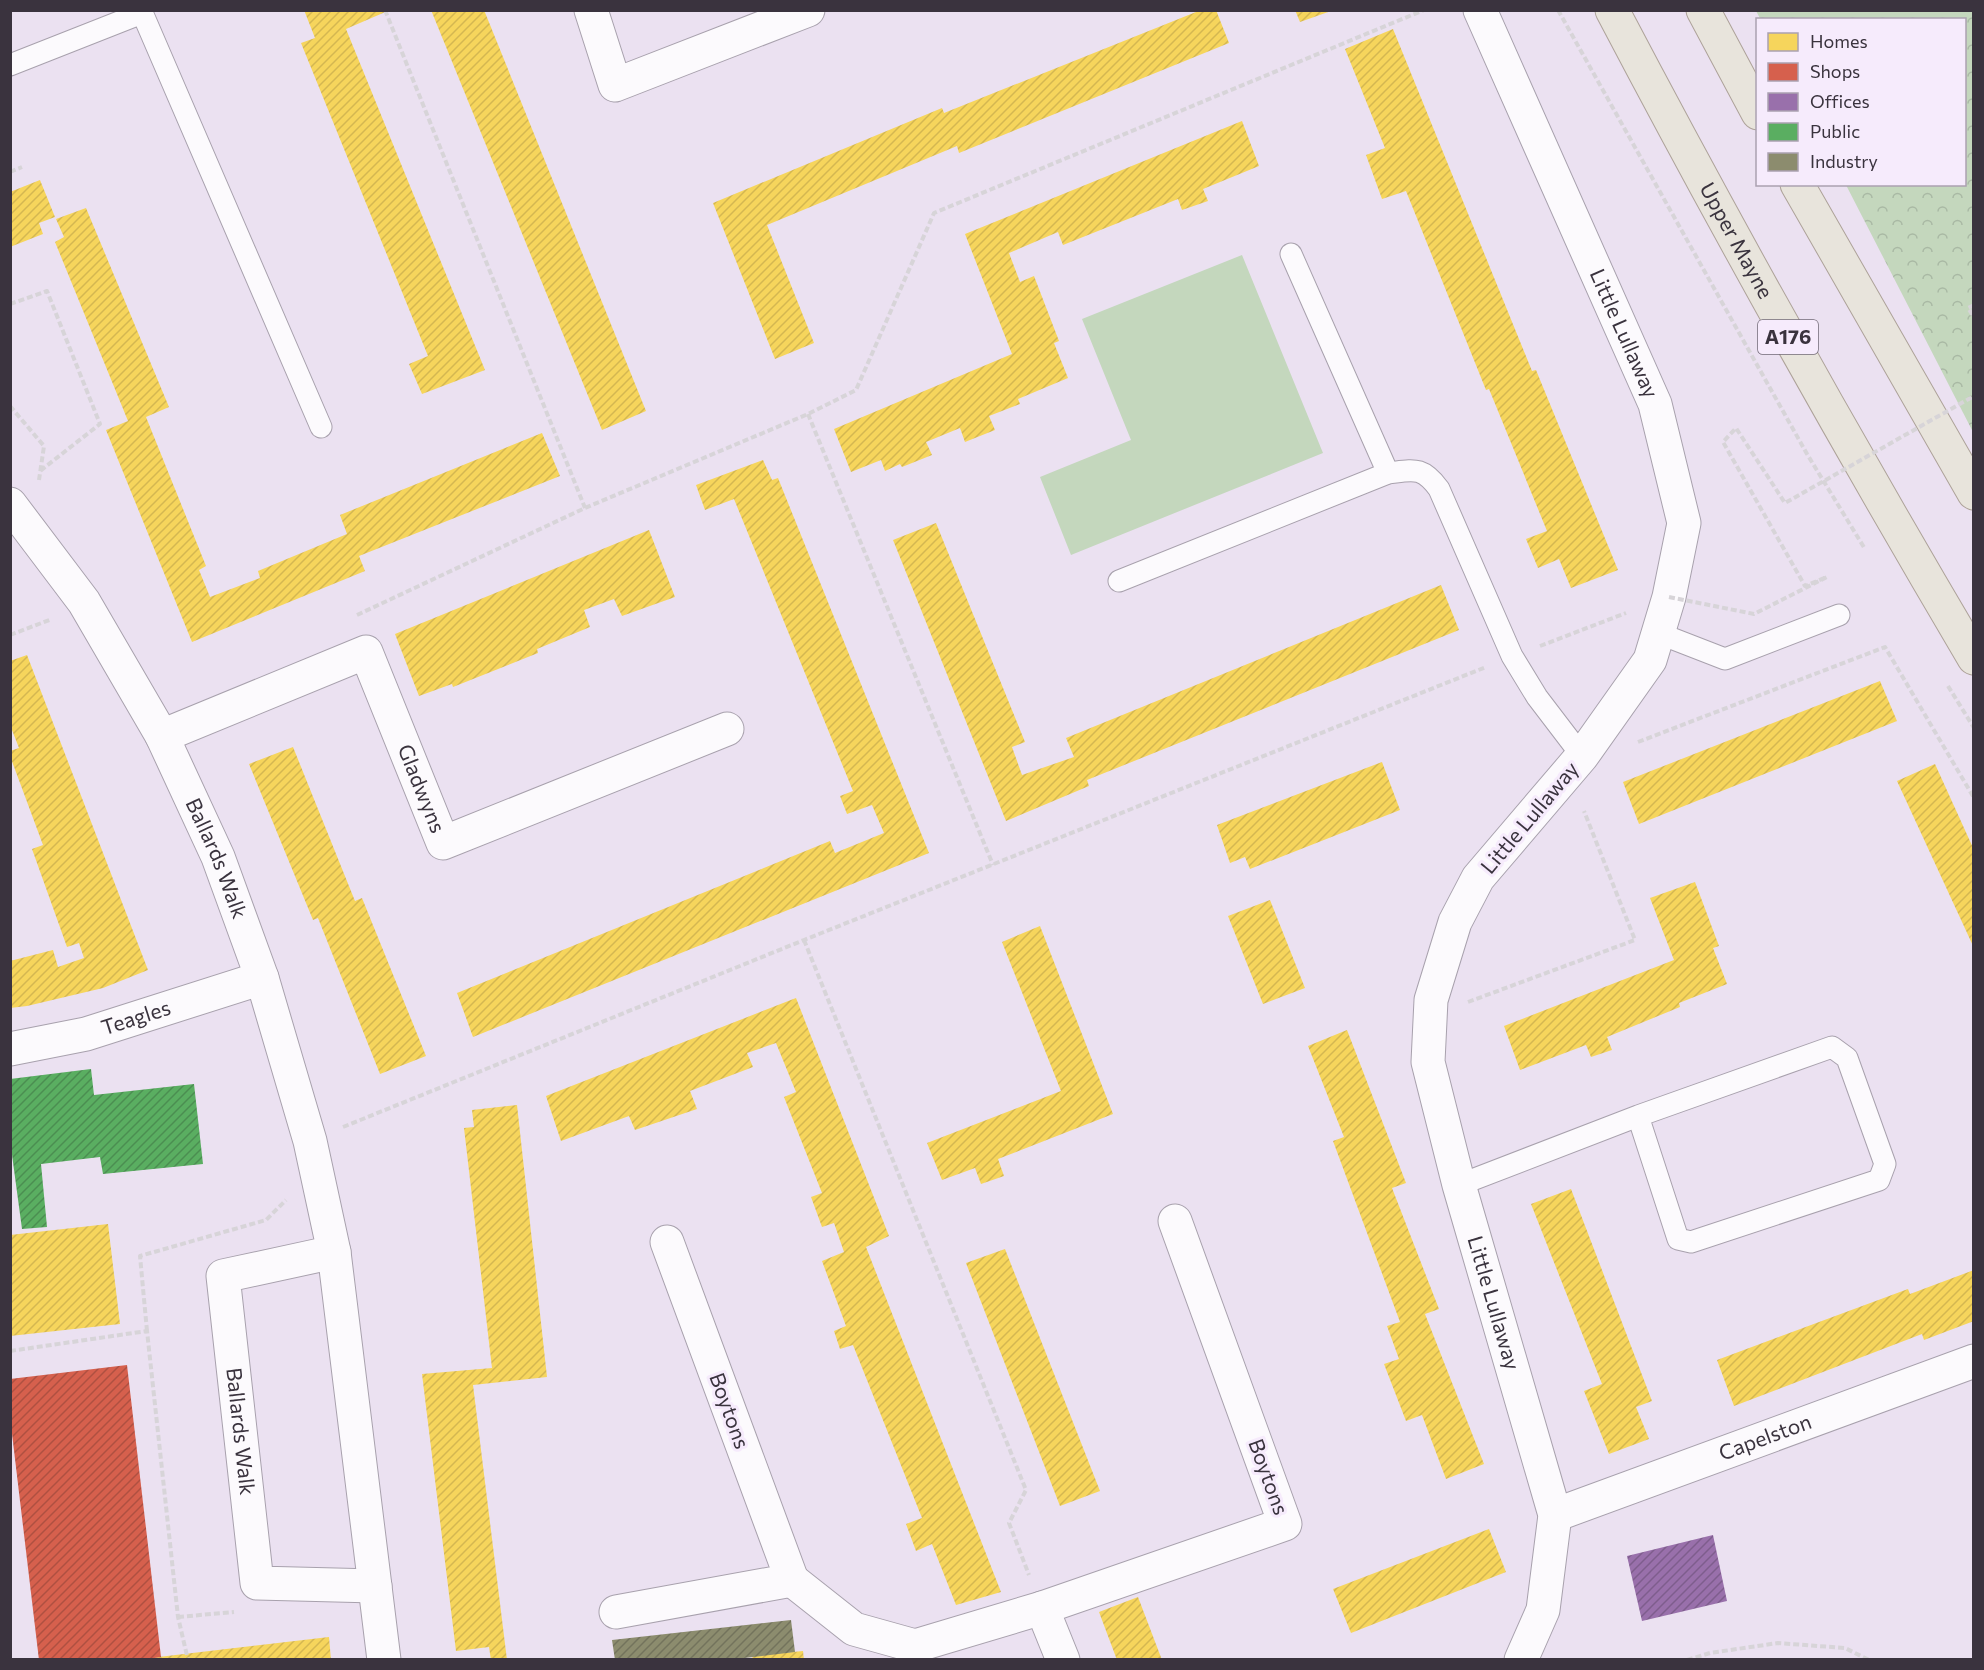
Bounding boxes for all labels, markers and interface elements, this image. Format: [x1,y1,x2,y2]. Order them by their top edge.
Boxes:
legend [1756,18,1966,186]
text: Homes [1810,30,1868,52]
text: Shops [1810,60,1860,82]
text: Offices [1810,90,1870,112]
text: Public [1810,120,1860,142]
text: Industry [1810,150,1878,172]
street label: Upper Mayne [1696,178,1779,302]
street label: Little Lullaway [1586,265,1665,401]
road number: A176 [1758,320,1818,354]
street label: Gladwyns [393,740,452,836]
street label: Little Lullaway [1475,756,1583,878]
street label: Ballards Walk [181,794,253,922]
street label: Teagles [98,994,173,1039]
street label: Little Lullaway [1463,1233,1526,1373]
street label: Ballards Walk [222,1366,261,1496]
street label: Boytons [705,1369,756,1452]
street label: Capelston [1715,1408,1814,1465]
street label: Boytons [1244,1435,1295,1518]

